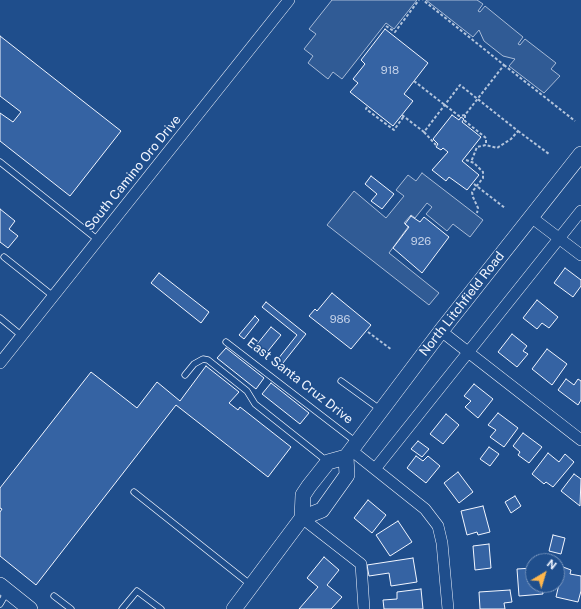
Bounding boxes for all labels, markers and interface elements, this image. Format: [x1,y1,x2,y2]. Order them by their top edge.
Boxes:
house number: 918 [381,64,399,78]
street label: South Camino Oro Drive [82,112,184,234]
house number: 926 [411,235,431,249]
street label: North Litchfield Road [416,249,508,359]
house number: 986 [330,313,350,327]
street label: East Santa Cruz Drive [244,335,356,427]
north arrow [525,553,565,593]
text: N [545,557,559,572]

